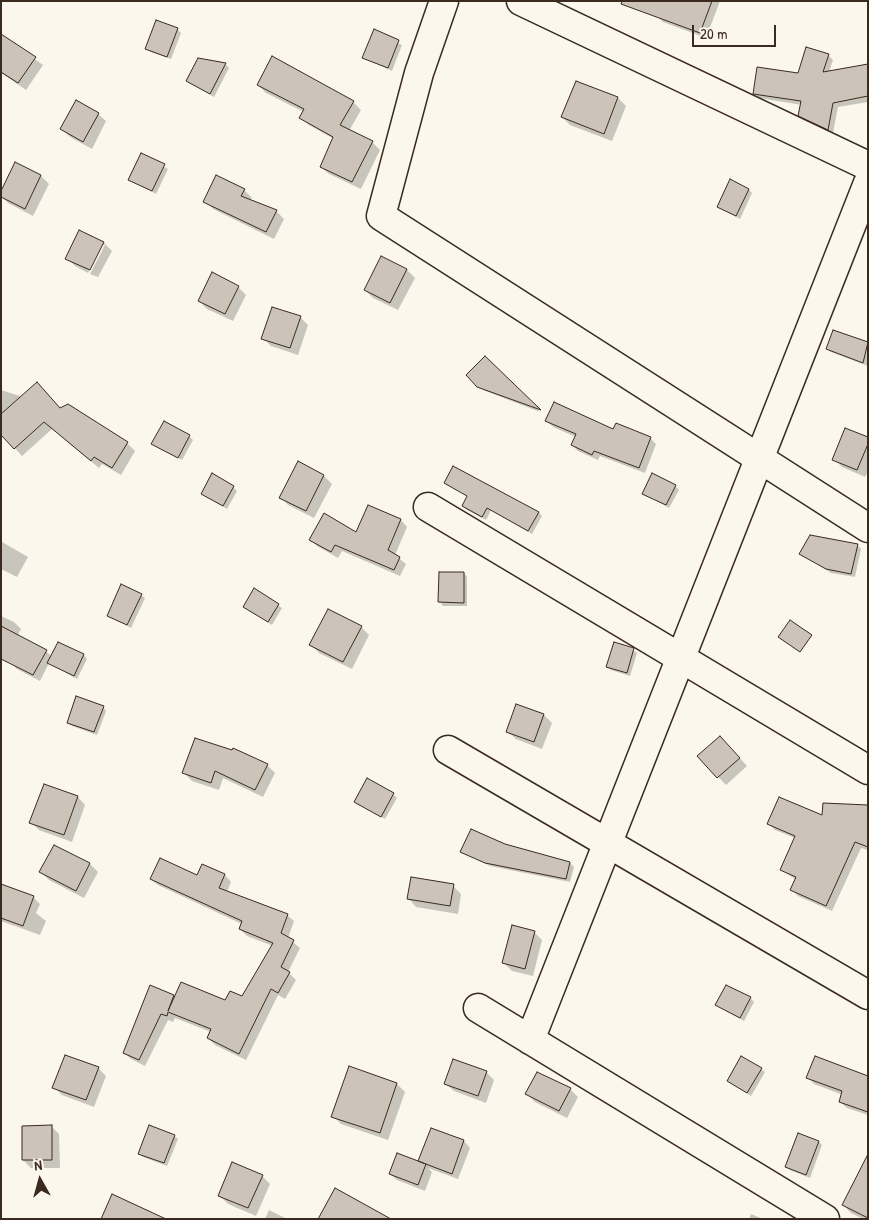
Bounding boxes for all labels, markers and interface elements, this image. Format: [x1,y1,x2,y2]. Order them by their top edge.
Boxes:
scale bar [694,15,778,47]
text: 20 m [700,23,727,44]
north arrow [15,1155,65,1205]
text: N [33,1155,43,1174]

